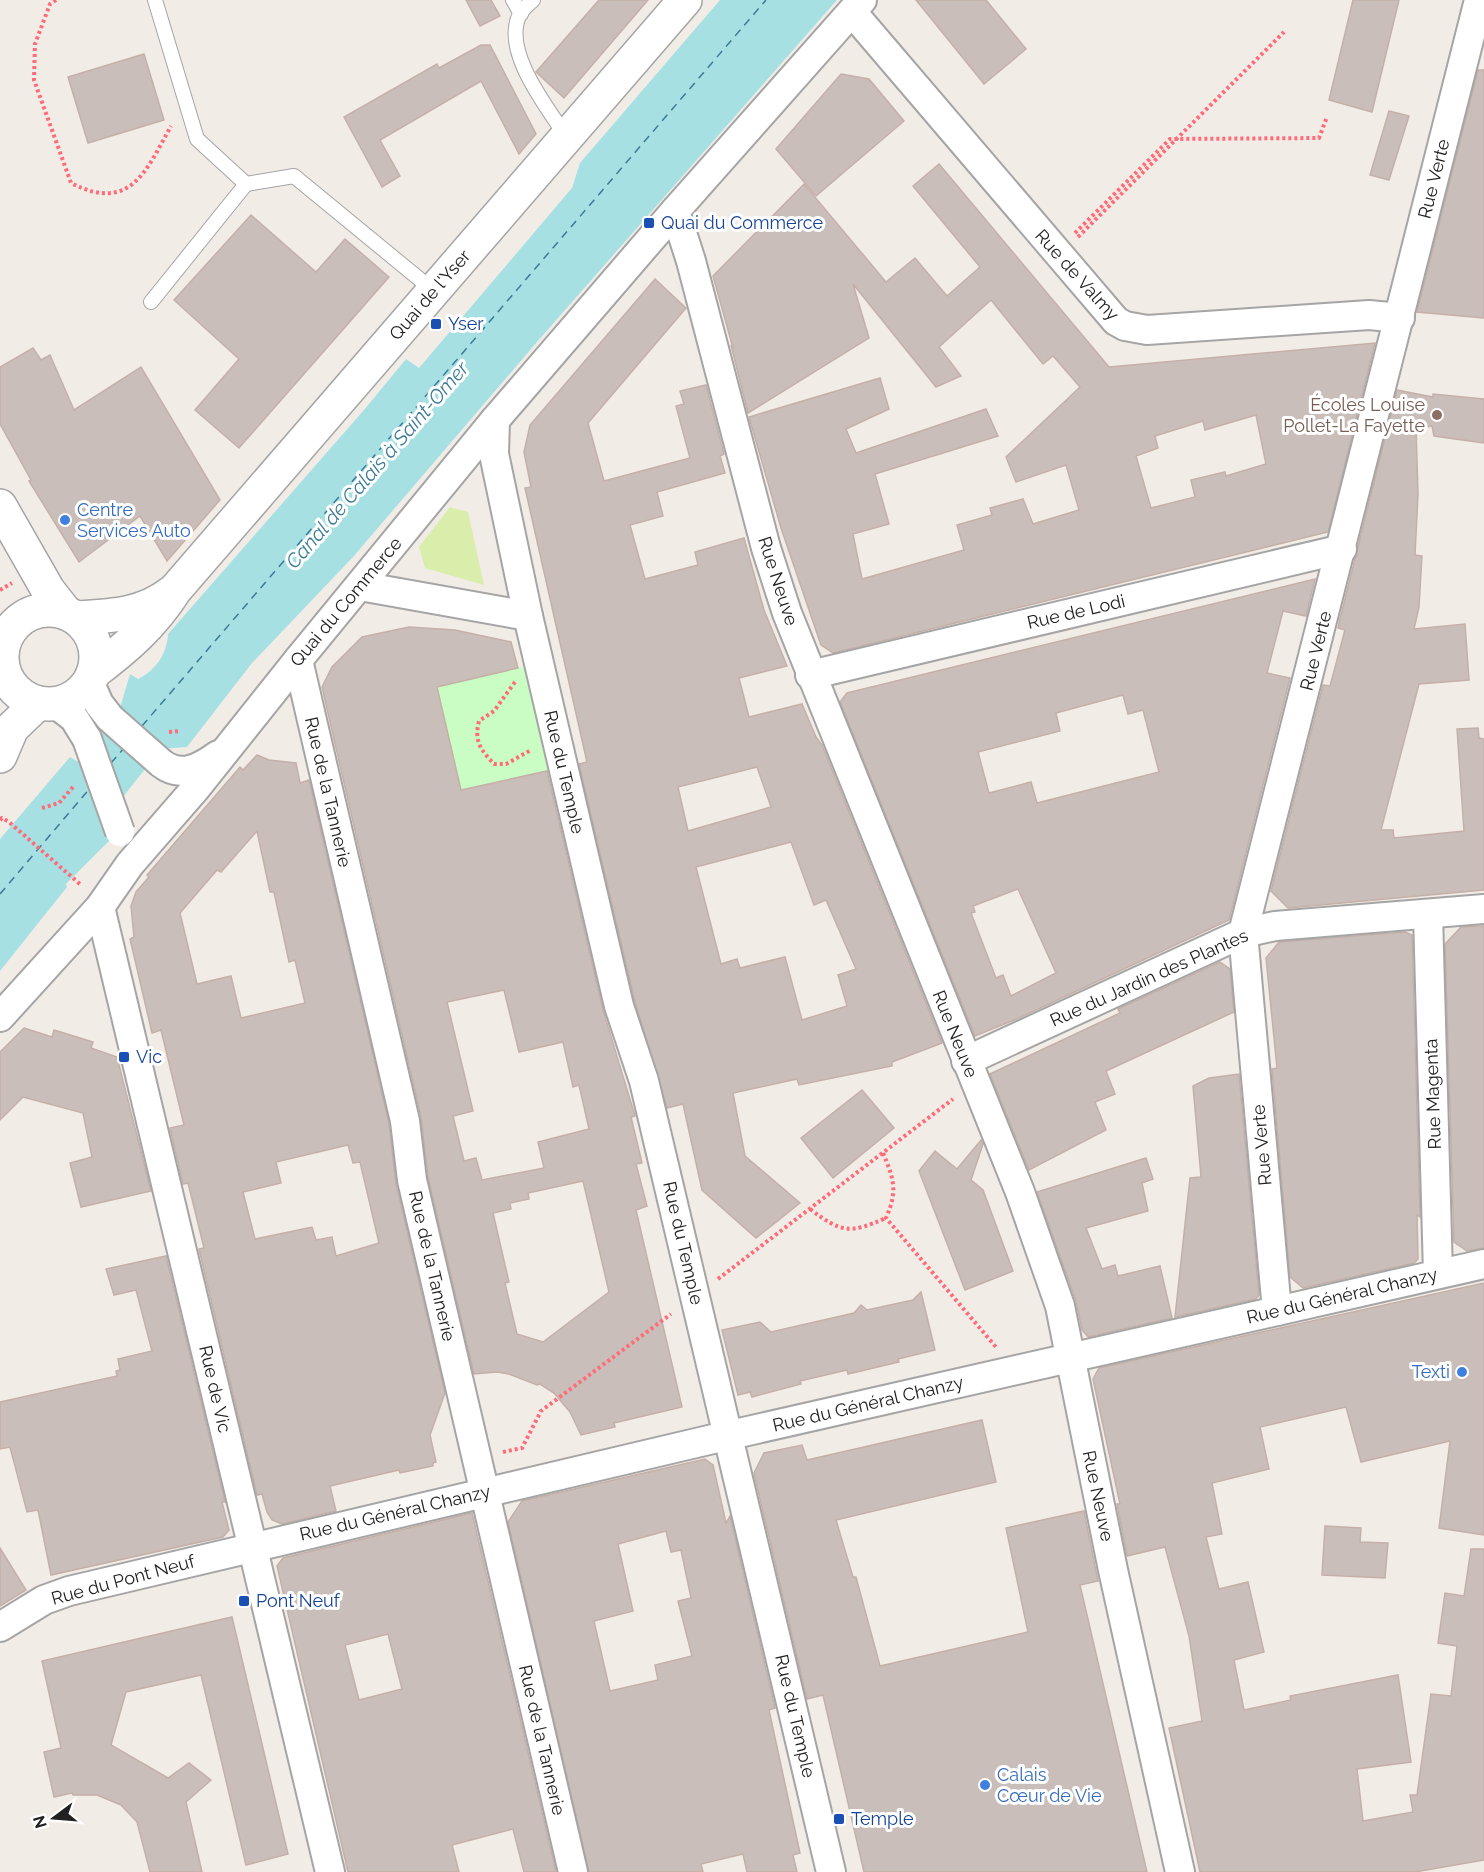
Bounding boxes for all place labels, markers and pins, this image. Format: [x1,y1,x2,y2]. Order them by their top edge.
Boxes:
place label: Quai du Commerce [661,212,824,233]
marker: Quai du Commerce [642,216,656,230]
place label: Yser [448,313,484,335]
marker: Yser [429,317,443,331]
place label: Écoles Louise Pollet-La Fayette [1283,393,1425,436]
marker: Écoles Louise Pollet-La Fayette [1430,408,1444,422]
place label: Centre Services Auto [77,499,191,541]
marker: Centre Services Auto [58,513,72,527]
place label: Vic [136,1046,162,1067]
marker: Vic [117,1050,131,1064]
place label: Texti [1412,1361,1450,1382]
marker: Texti [1455,1365,1469,1379]
place label: Pont Neuf [256,1590,341,1611]
marker: Pont Neuf [237,1594,251,1608]
place label: Calais Cœur de Vie [997,1764,1102,1806]
marker: Calais Cœur de Vie [978,1778,992,1792]
place label: Temple [851,1808,914,1829]
marker: Temple [832,1812,846,1826]

